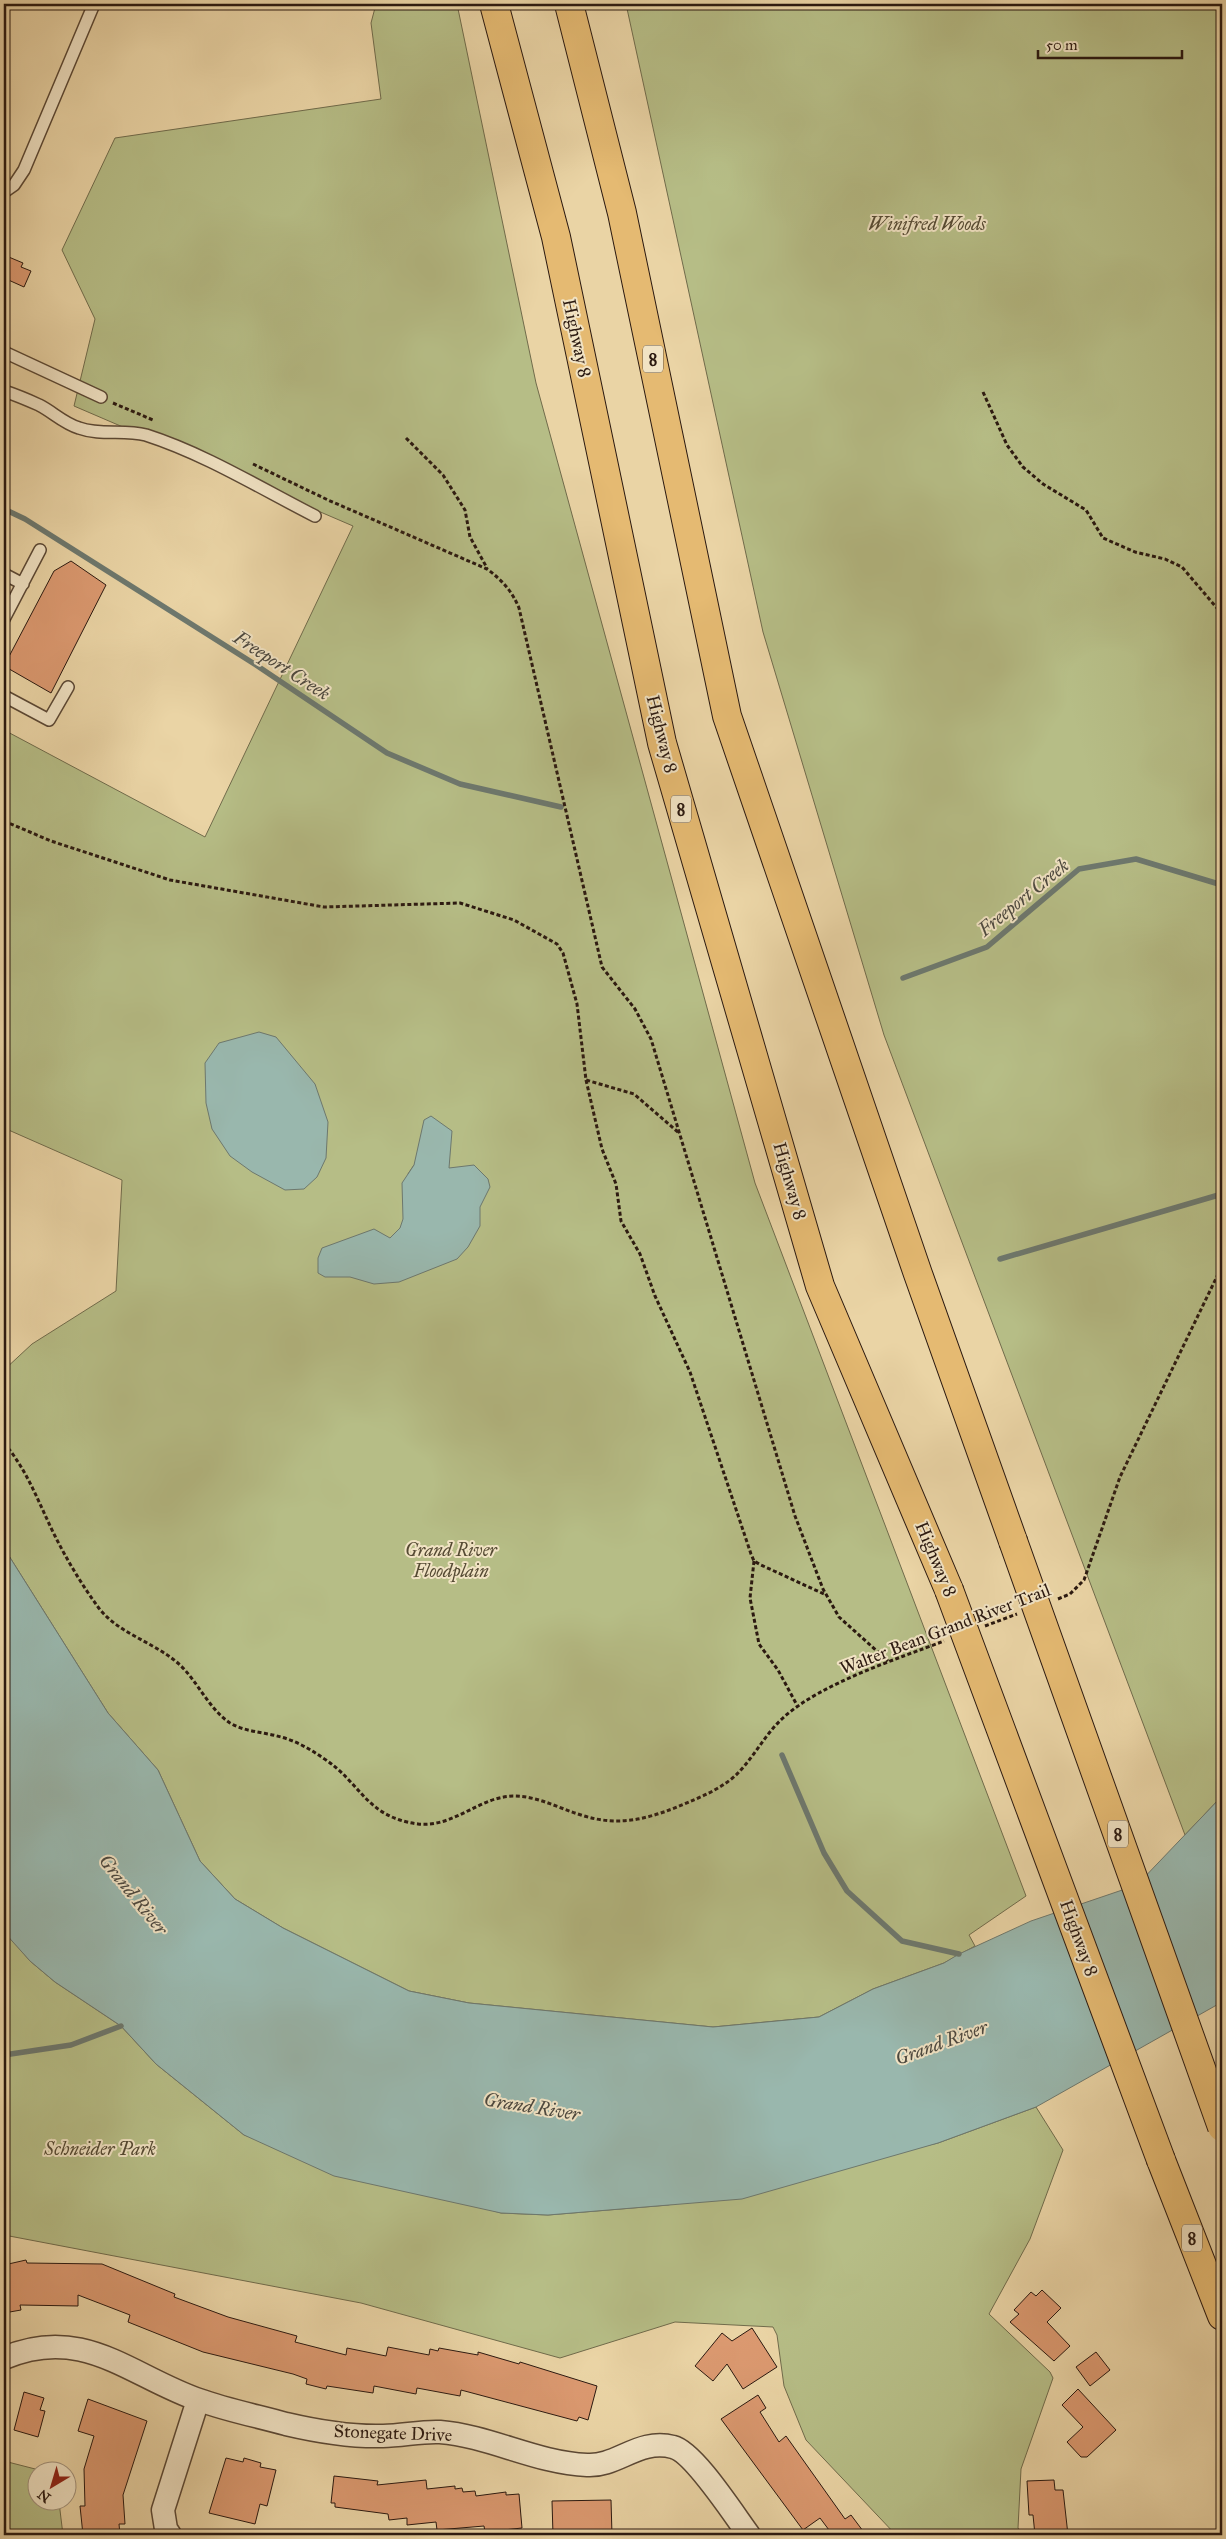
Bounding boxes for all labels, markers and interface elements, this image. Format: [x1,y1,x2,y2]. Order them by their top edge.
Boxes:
scale bar [1038,28,1182,60]
text: 50 m [1046,36,1078,54]
park label: Winifred Woods [868,213,987,235]
street label: Highway 8 [557,297,596,379]
road number: 8 [643,346,663,372]
water label: Freeport Creek [228,625,335,706]
street label: Highway 8 [641,693,682,776]
road number: 8 [671,796,691,822]
water label: Freeport Creek [972,853,1075,942]
street label: Highway 8 [767,1140,812,1223]
street label: Highway 8 [909,1518,962,1600]
park label: Grand River Floodplain [405,1539,498,1583]
street label: Walter Bean Grand River Trail [837,1579,1054,1679]
road number: 8 [1108,1820,1128,1848]
water label: Grand River [94,1849,174,1940]
street label: Highway 8 [1054,1897,1103,1980]
water label: Grand River [892,2015,992,2070]
water label: Grand River [482,2088,583,2126]
park label: Schneider Park [43,2138,156,2160]
road number: 8 [1182,2224,1202,2252]
street label: Stonegate Drive [333,2420,453,2447]
north arrow [28,2462,78,2512]
text: N [34,2485,54,2506]

